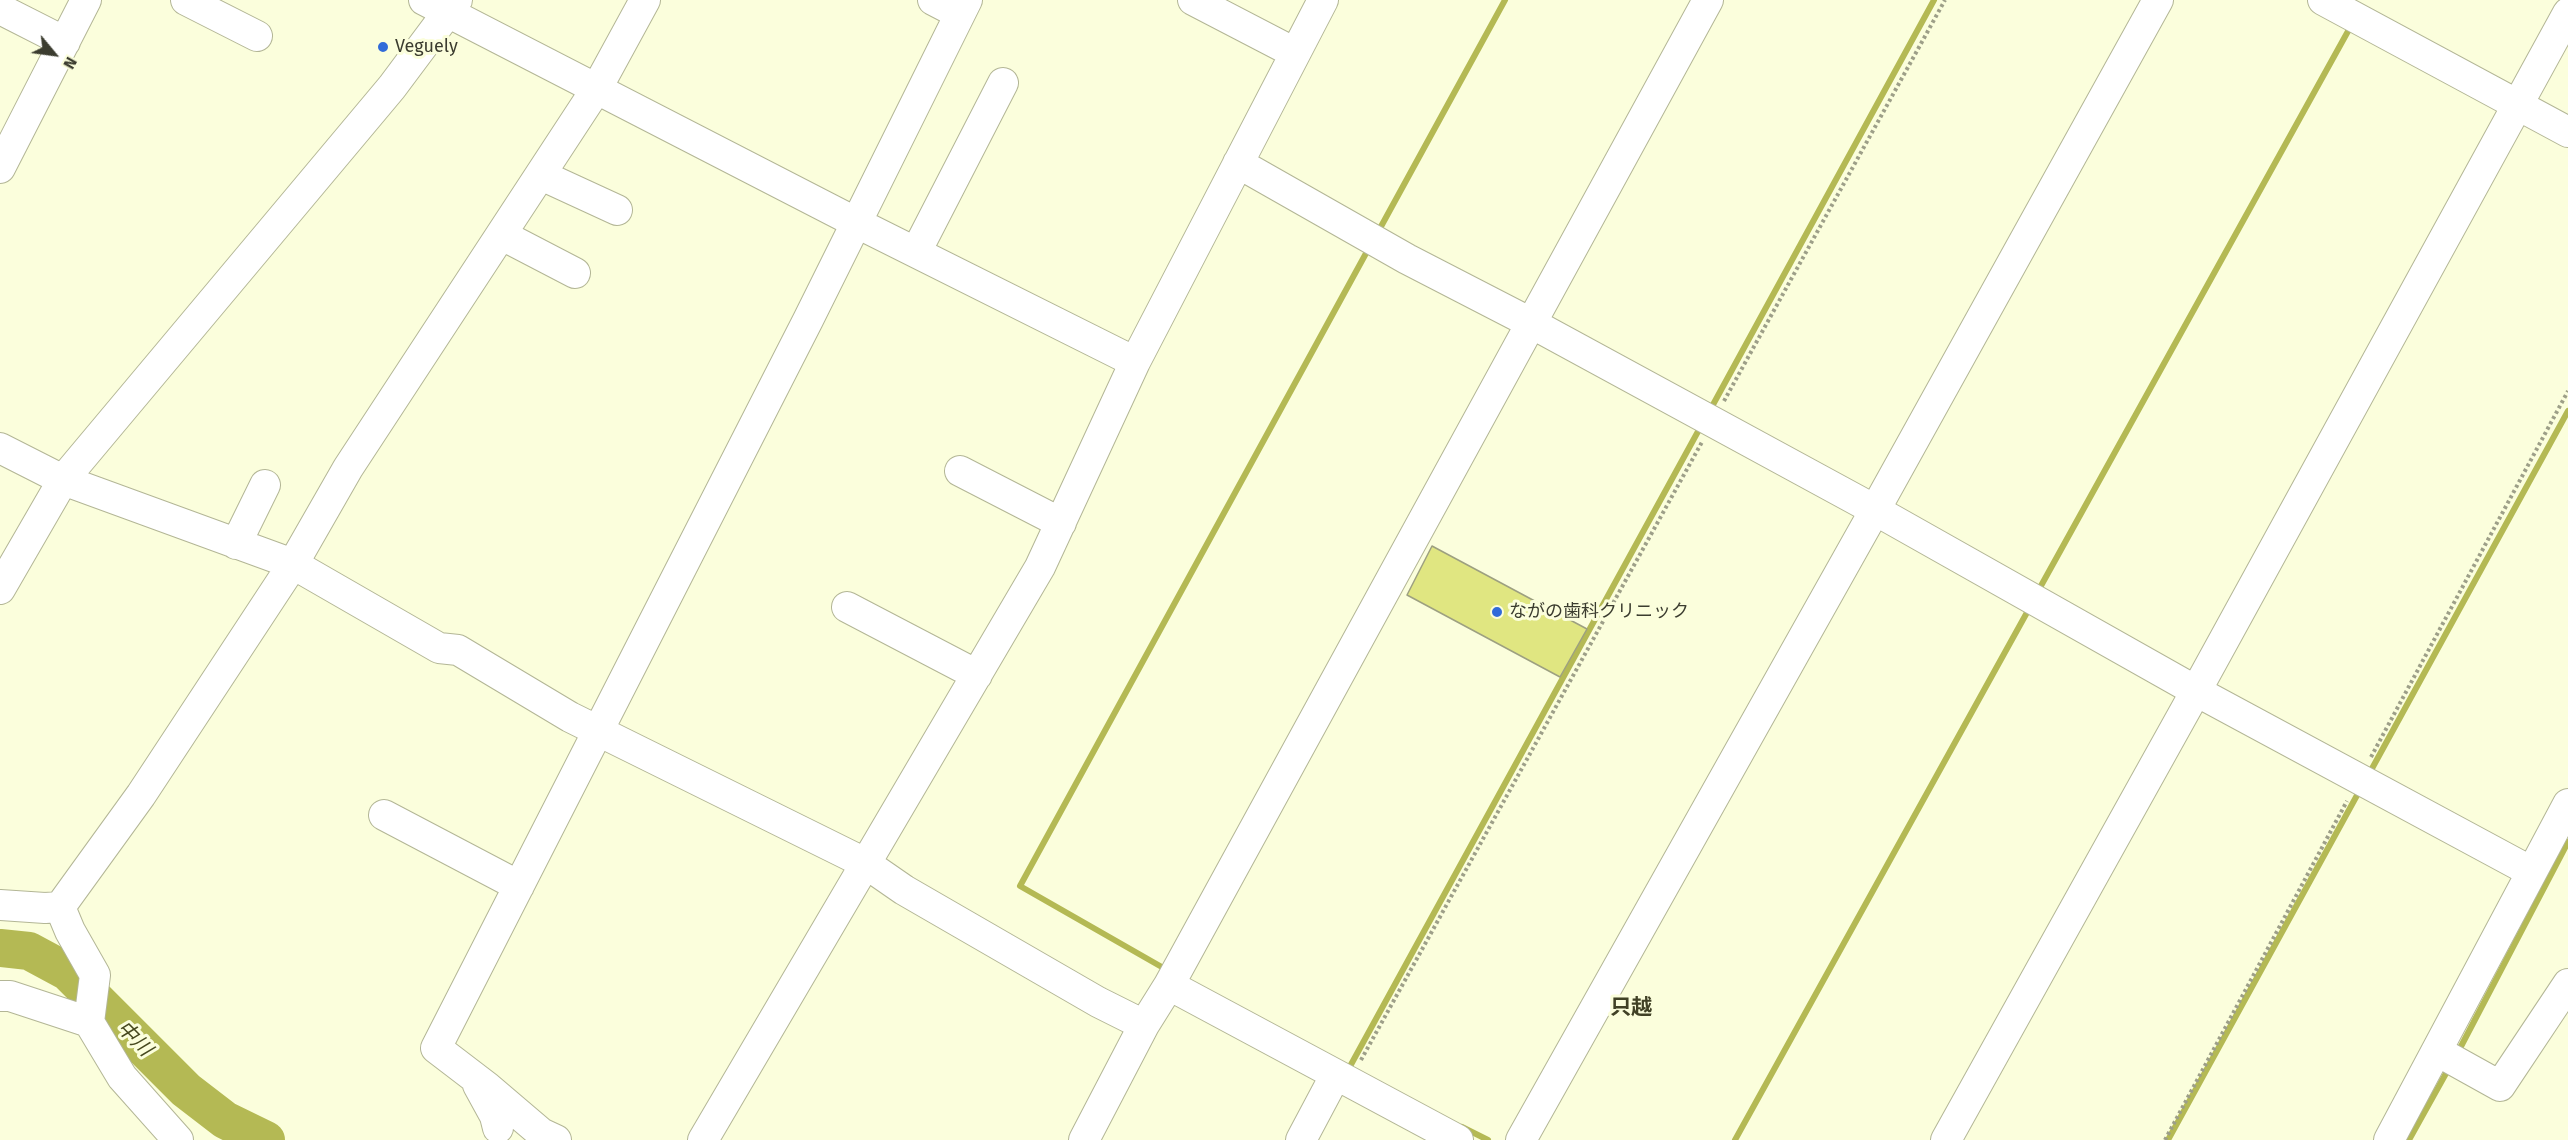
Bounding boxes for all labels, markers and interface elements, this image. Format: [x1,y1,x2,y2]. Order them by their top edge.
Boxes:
north arrow [24,24,84,84]
place label: Veguely [395,36,458,58]
marker: Veguely [376,40,390,54]
text: N [59,54,81,72]
place label: ながの歯科クリニック [1509,601,1689,623]
marker: ながの歯科クリニック [1490,605,1504,619]
district label: 只越 [1610,995,1652,1021]
water label: 中川 [111,1016,157,1062]

